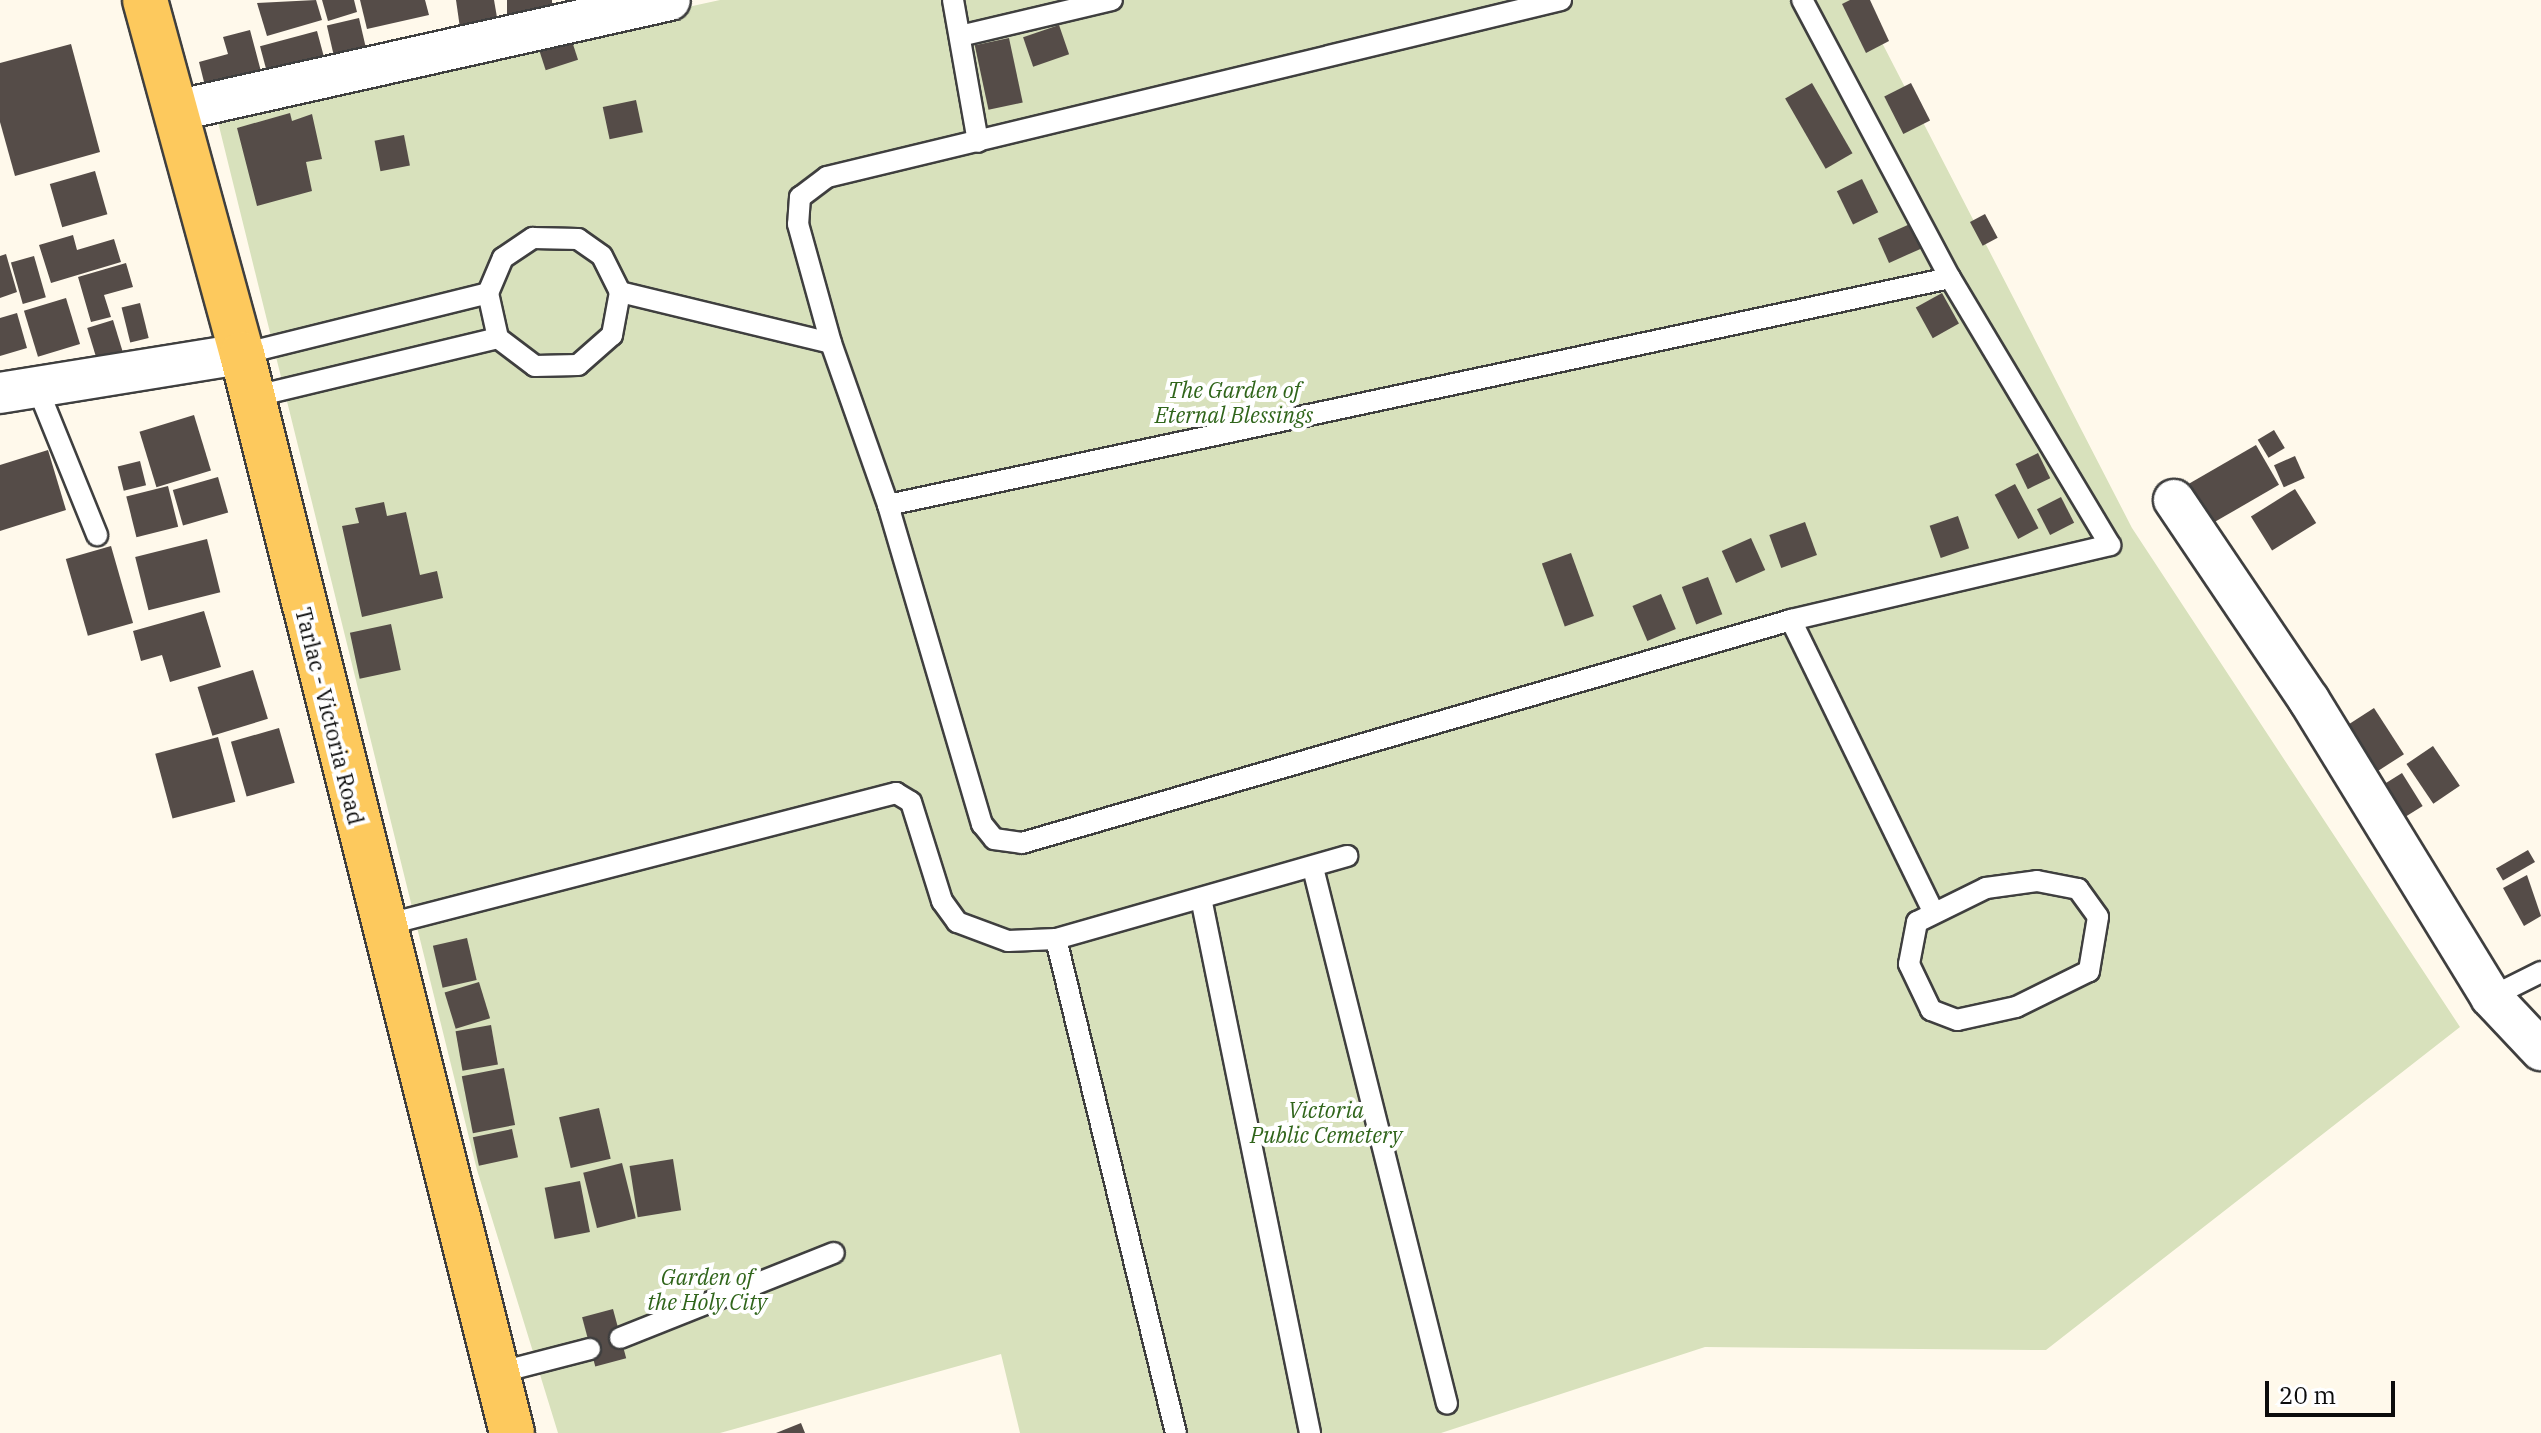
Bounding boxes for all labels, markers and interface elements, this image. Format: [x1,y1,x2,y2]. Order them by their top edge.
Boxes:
park label: The Garden of Eternal Blessings [1155,376,1313,428]
street label: Tarlac - Victoria Road [290,605,370,827]
park label: Victoria Public Cemetery [1250,1096,1402,1148]
park label: Garden of the Holy City [647,1263,767,1314]
scale bar [2269,1365,2399,1415]
text: 20 m [2279,1379,2336,1411]

